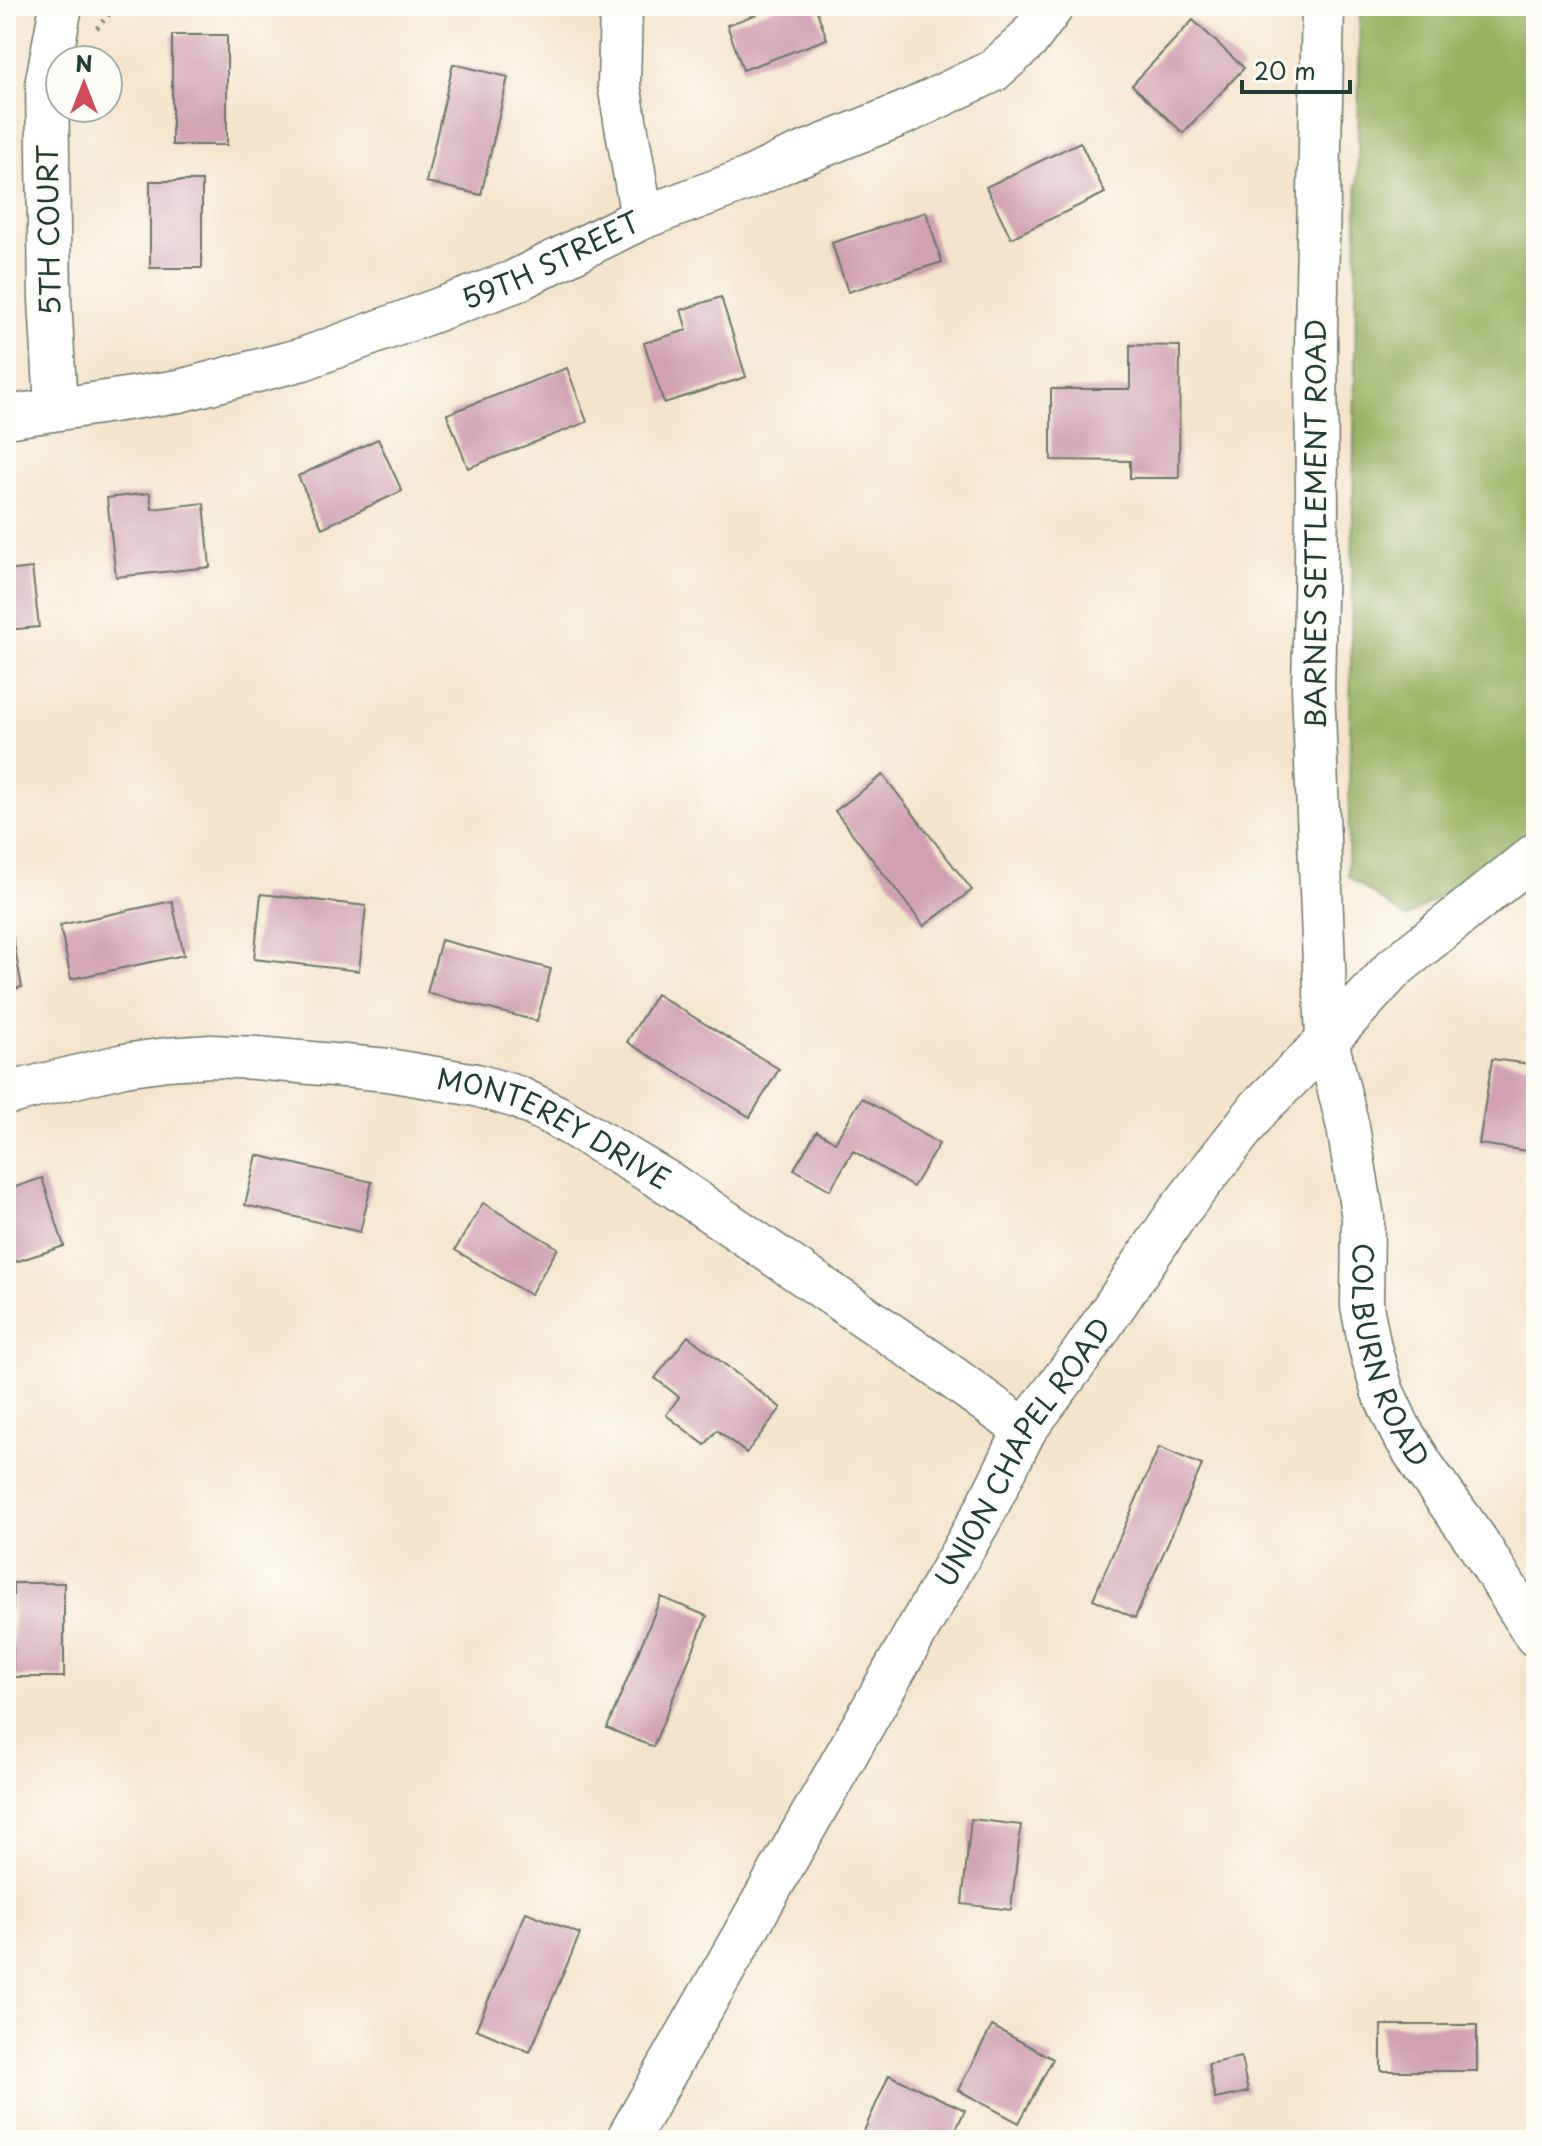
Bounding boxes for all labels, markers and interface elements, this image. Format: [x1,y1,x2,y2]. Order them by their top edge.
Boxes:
north arrow [44,44,124,124]
scale bar [1242,44,1350,94]
text: N [75,46,93,79]
text: 20 m [1254,52,1316,88]
street label: 5TH COURT [25,144,70,316]
street label: 59TH STREET [455,199,648,319]
street label: BARNES SETTLEMENT ROAD [1293,319,1336,729]
street label: MONTEREY DRIVE [434,1056,679,1199]
street label: COLBURN ROAD [1341,1243,1441,1475]
street label: UNION CHAPEL ROAD [923,1308,1121,1594]

